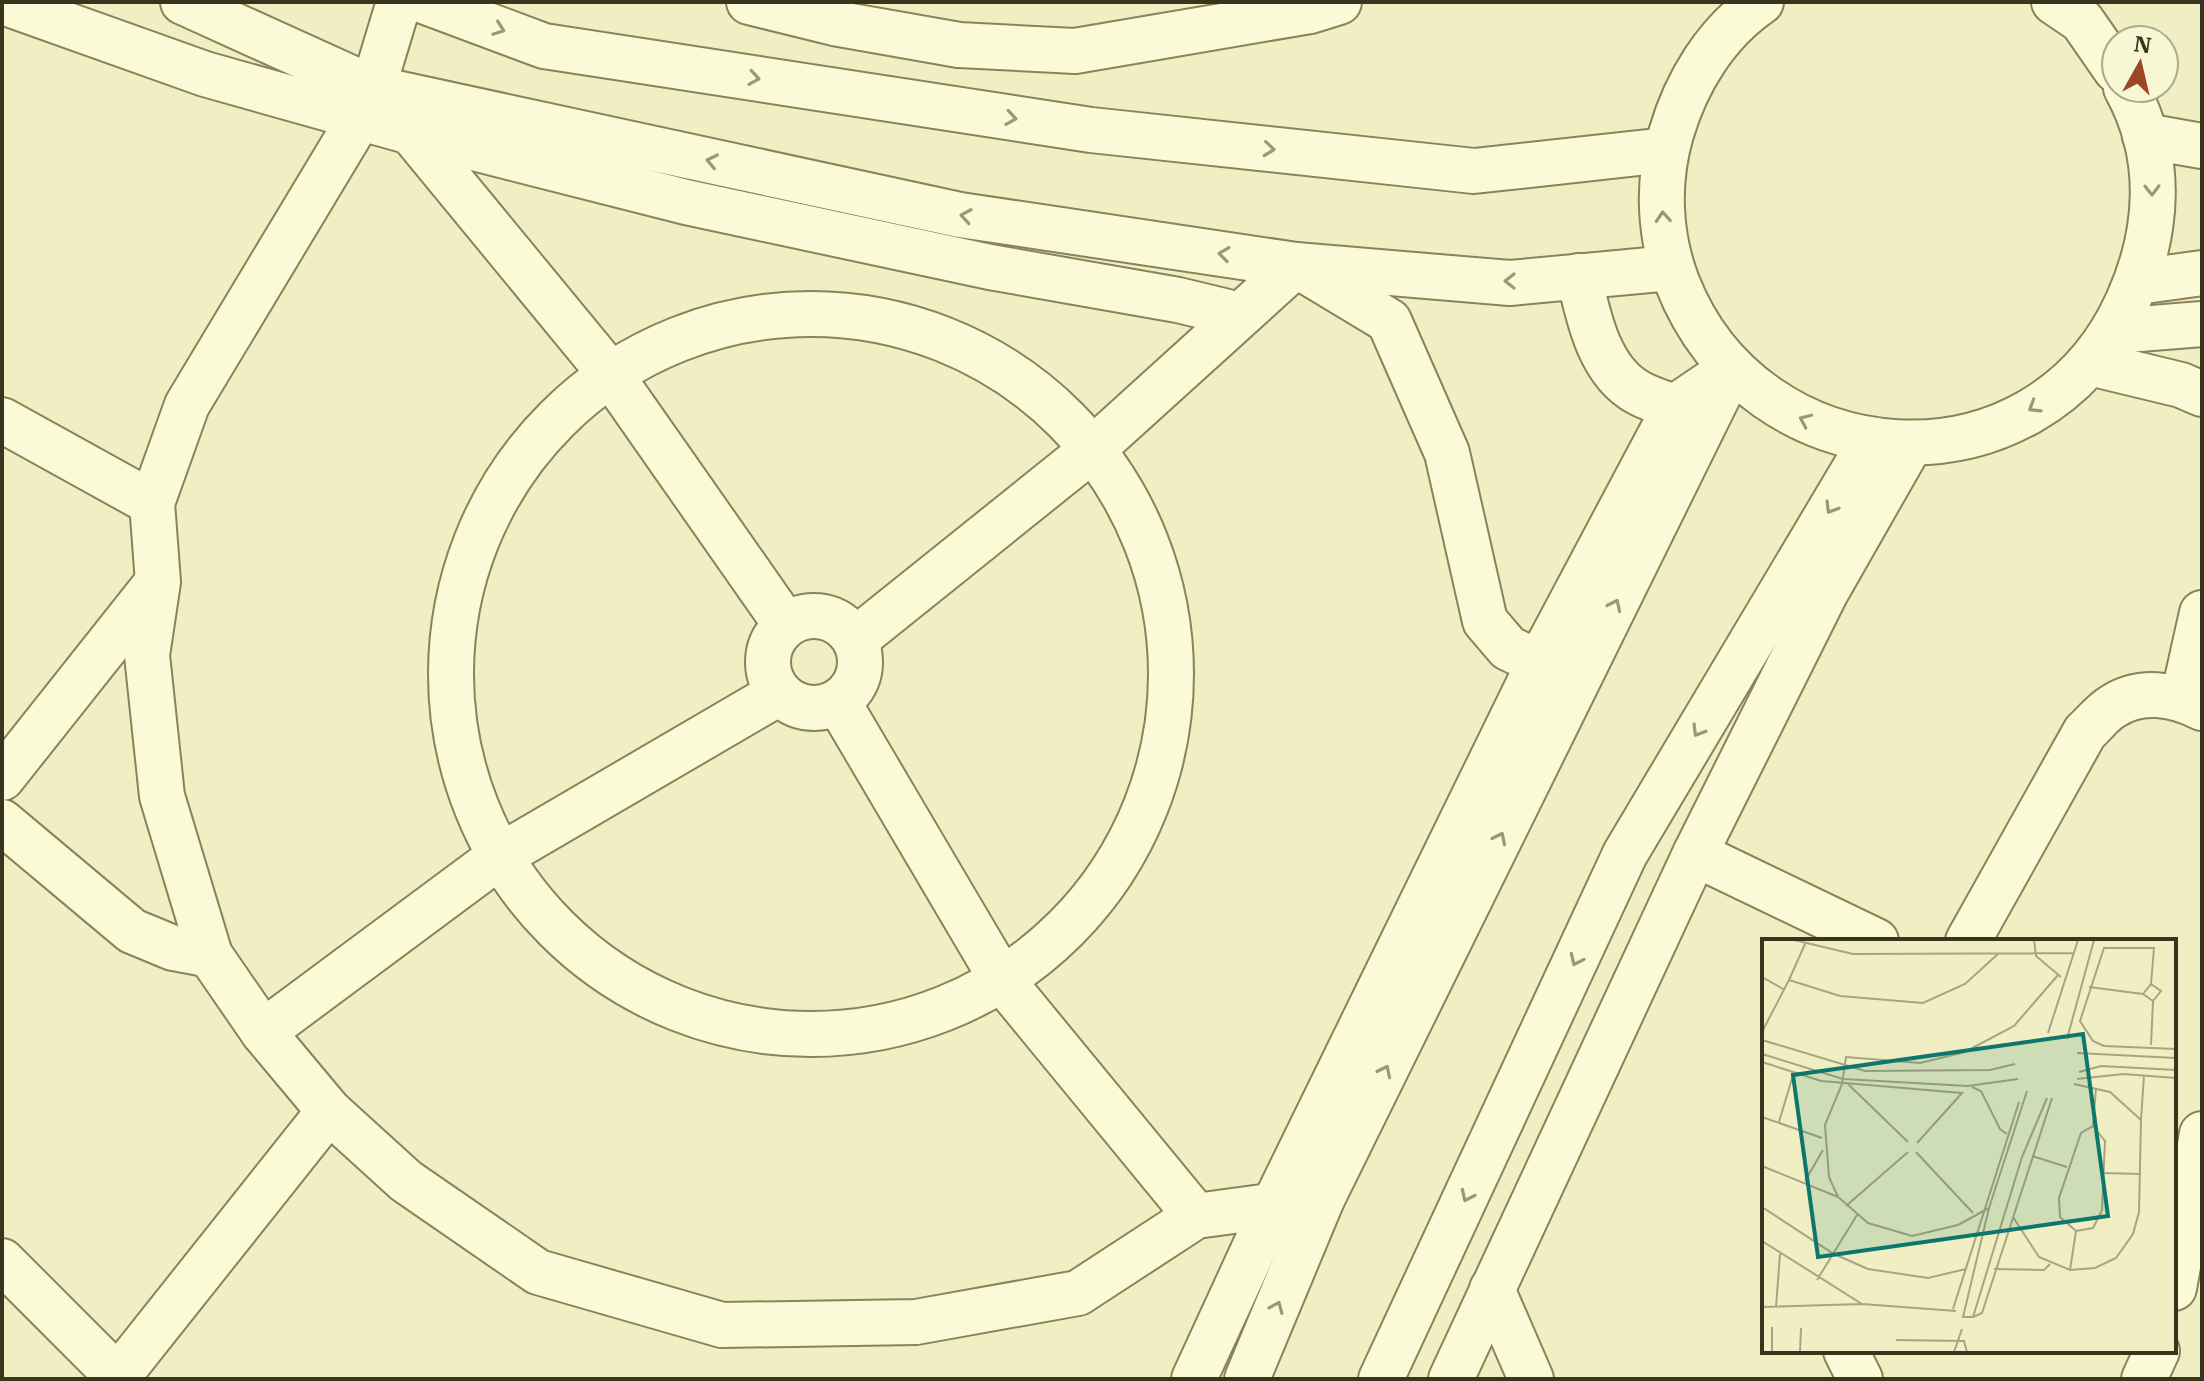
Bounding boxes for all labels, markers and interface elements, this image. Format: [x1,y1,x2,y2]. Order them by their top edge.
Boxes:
one-way arrow [492,19,506,36]
north arrow [2100,24,2180,104]
text: N [2132,28,2153,59]
one-way arrow [747,69,761,86]
one-way arrow [1004,109,1018,126]
one-way arrow [1263,141,1276,158]
one-way arrow [706,153,720,170]
one-way arrow [2143,184,2161,197]
one-way arrow [960,208,973,225]
one-way arrow [1655,210,1672,223]
one-way arrow [1217,246,1230,263]
one-way arrow [1503,272,1516,290]
one-way arrow [2028,397,2043,413]
one-way arrow [1798,414,1813,430]
one-way arrow [1825,499,1841,514]
one-way arrow [1606,598,1621,613]
one-way arrow [1692,722,1708,737]
one-way arrow [1491,831,1506,846]
inset map [1762,939,2176,1353]
one-way arrow [1570,952,1586,966]
one-way arrow [1375,1064,1391,1079]
one-way arrow [1461,1188,1477,1202]
one-way arrow [1267,1301,1283,1315]

